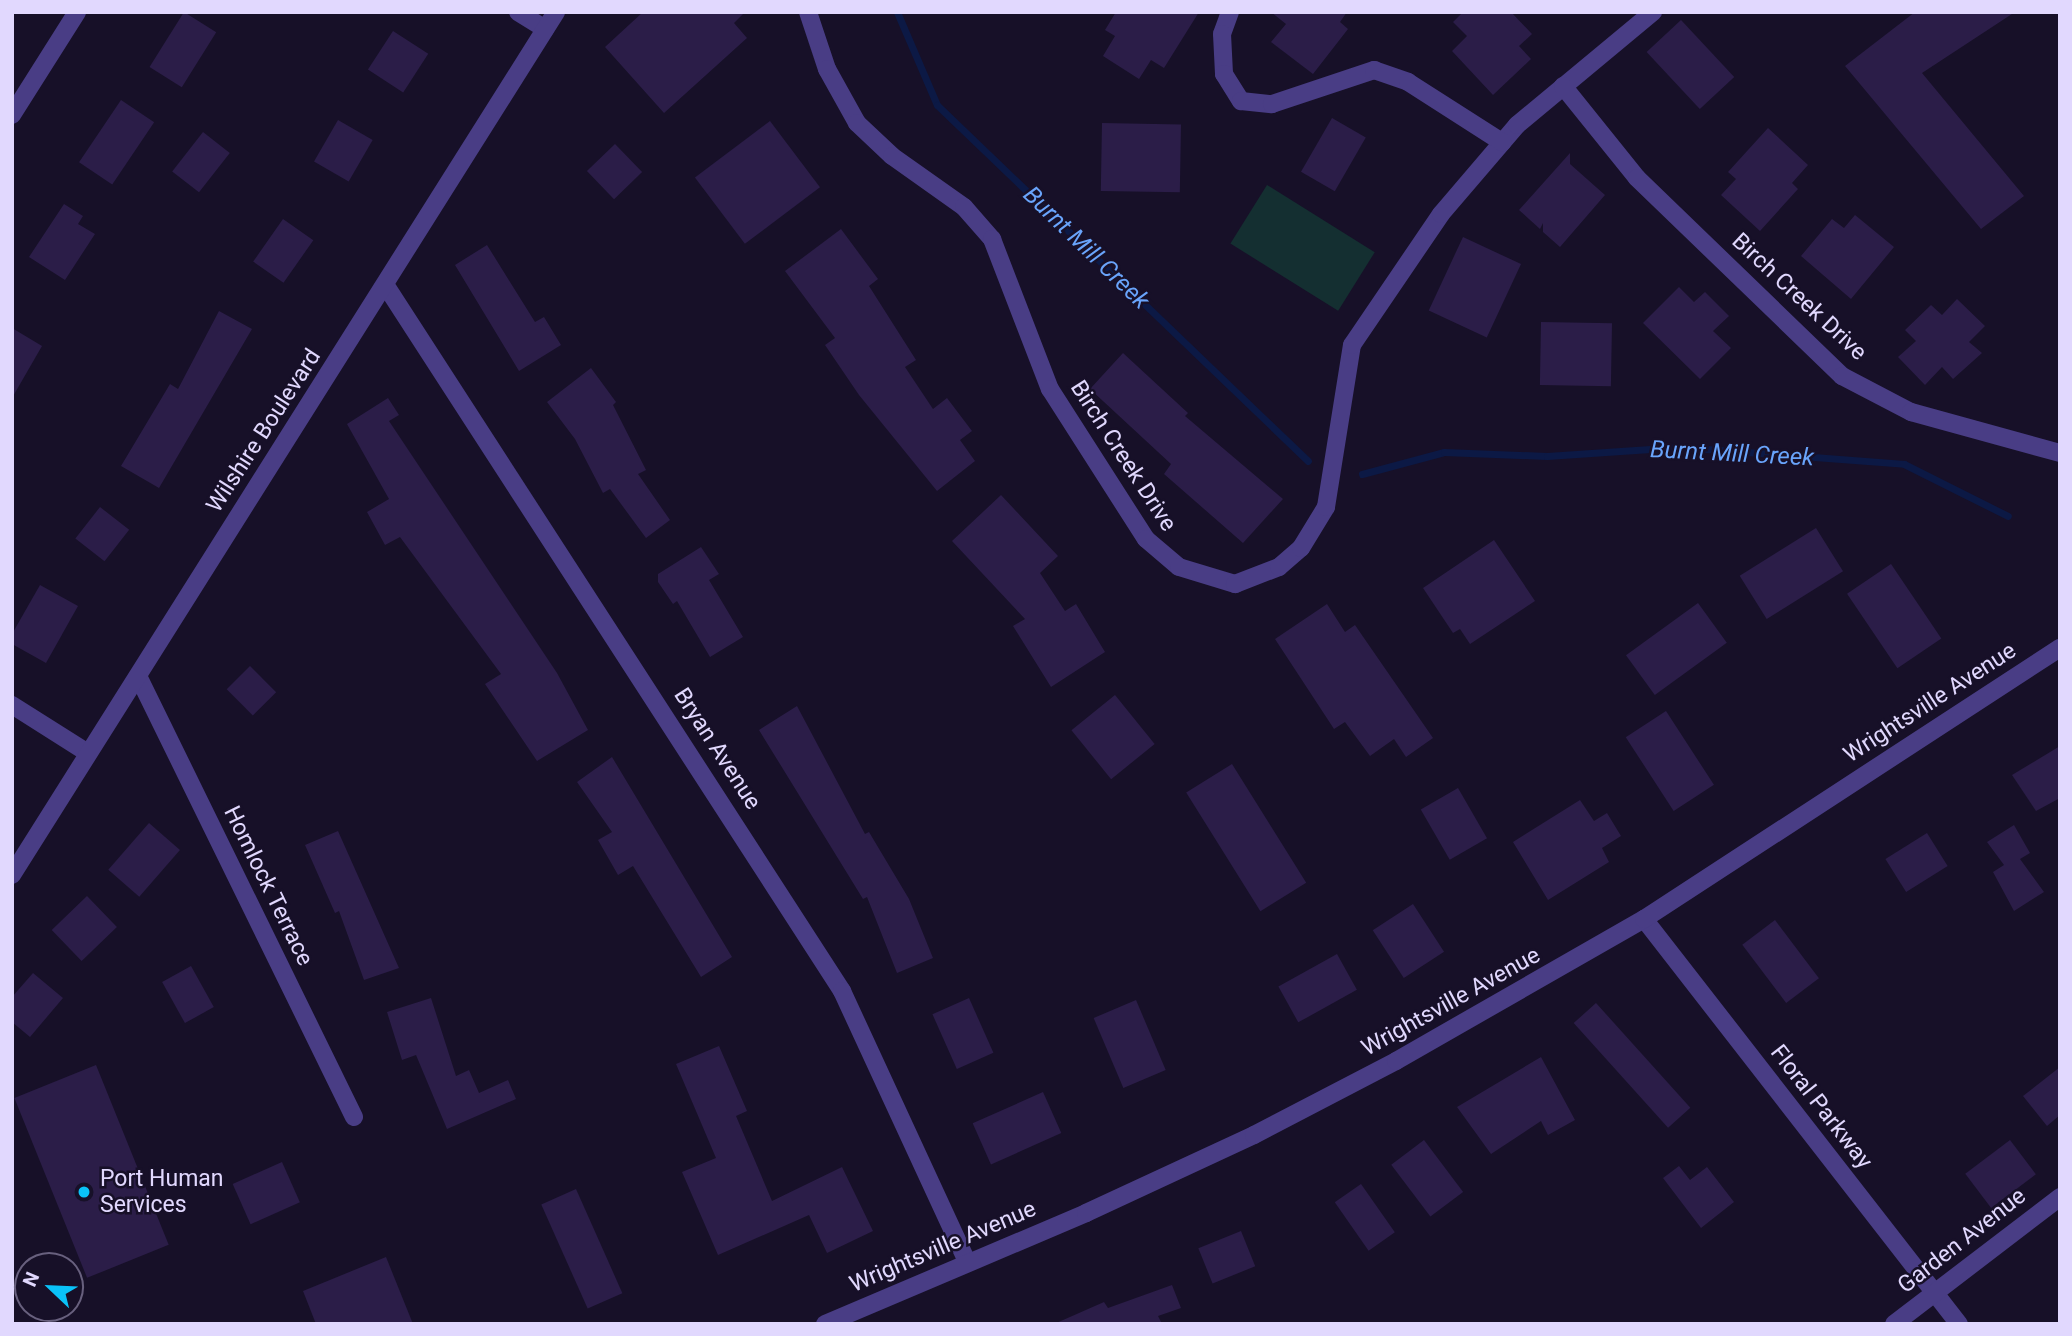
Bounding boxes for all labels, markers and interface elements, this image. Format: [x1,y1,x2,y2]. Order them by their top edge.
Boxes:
water label: Burnt Mill Creek [1017,181,1155,315]
street label: Birch Creek Drive [1726,228,1872,366]
street label: Wilshire Boulevard [201,344,327,518]
street label: Birch Creek Drive [1064,376,1182,536]
water label: Burnt Mill Creek [1649,435,1815,473]
street label: Wrightsville Avenue [1839,637,2021,769]
street label: Bryan Avenue [668,683,766,815]
street label: Homlock Terrace [217,802,319,970]
street label: Wrightsville Avenue [1357,942,1545,1062]
street label: Floral Parkway [1764,1040,1878,1174]
place label: Port Human Services [100,1165,224,1219]
marker: Port Human Services [74,1182,94,1202]
street label: Garden Avenue [1893,1183,2031,1299]
street label: Wrightsville Avenue [846,1195,1040,1299]
north arrow [14,1252,84,1322]
text: N [18,1269,44,1290]

